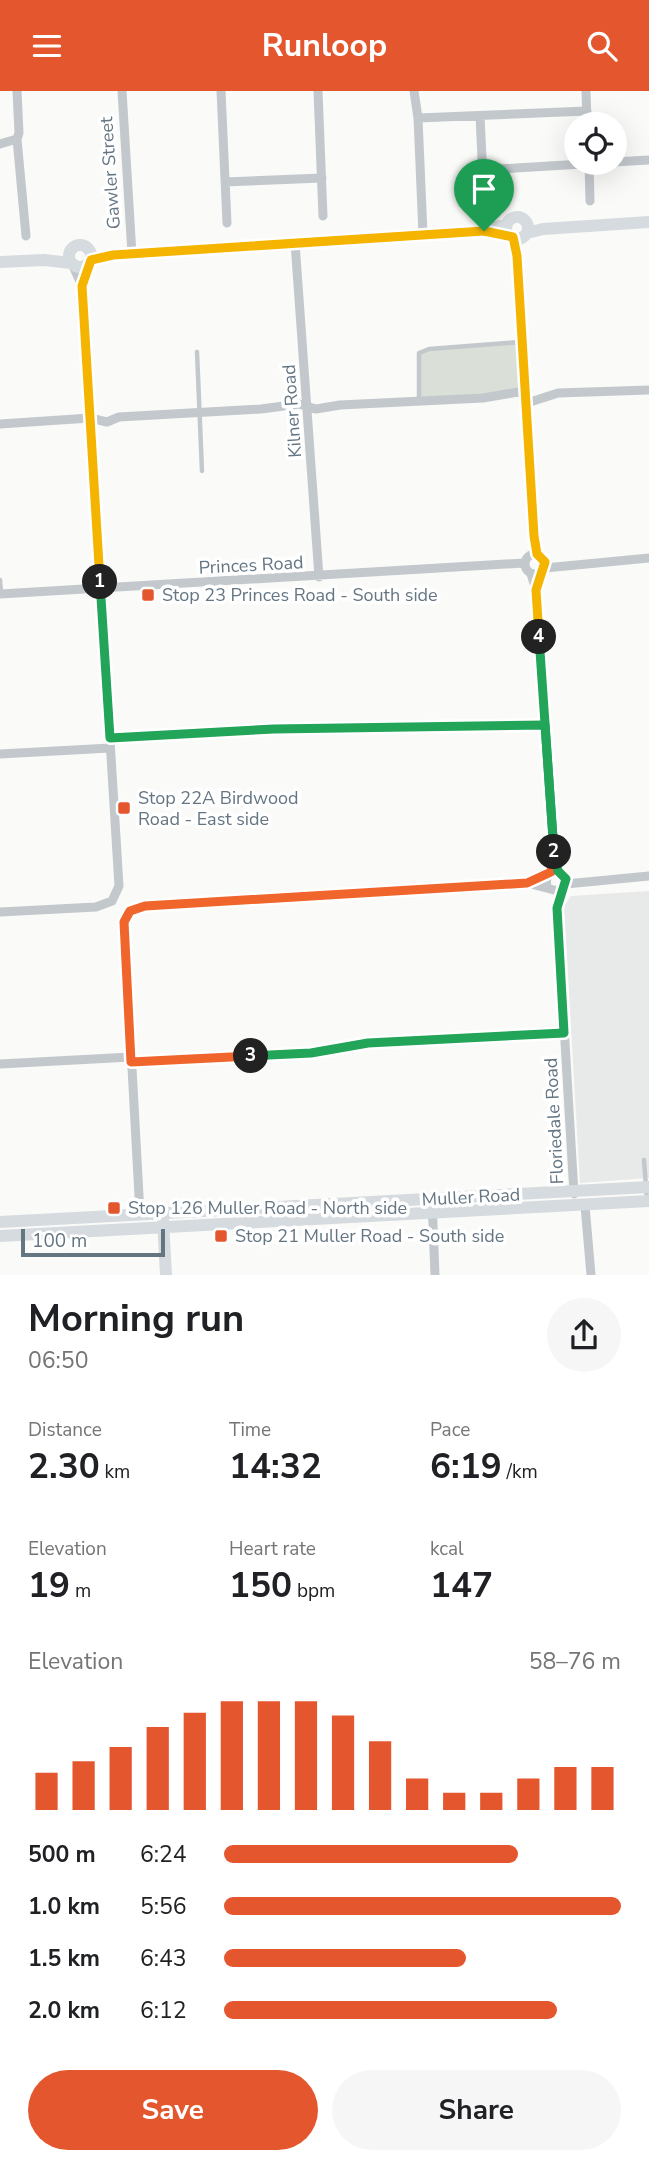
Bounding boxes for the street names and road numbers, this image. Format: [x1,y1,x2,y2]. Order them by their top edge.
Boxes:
street label: Gawler Street [94,115,126,230]
street label: Kilner Road [277,364,307,458]
street label: Princes Road [198,550,304,580]
street label: Floriedale Road [539,1057,569,1185]
street label: Muller Road [421,1182,521,1212]

